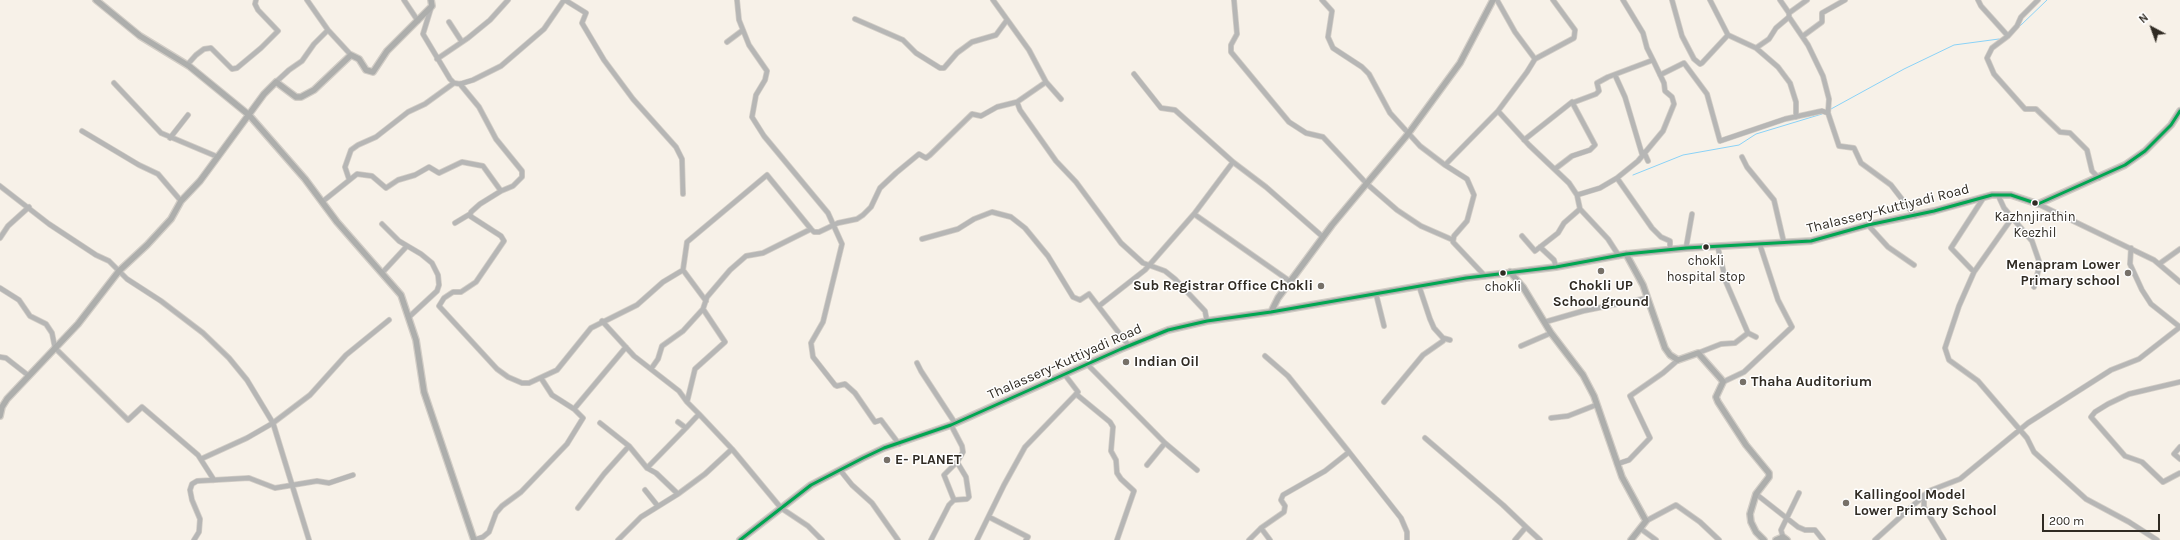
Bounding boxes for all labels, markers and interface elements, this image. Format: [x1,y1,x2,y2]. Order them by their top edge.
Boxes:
north arrow [2132,8,2172,48]
text: N [2137,11,2151,26]
street label: Thalassery-Kuttiyadi Road [1805,181,1971,237]
marker: Kazhnjirathin Keezhil [2030,198,2040,208]
place label: Kazhnjirathin Keezhil [1994,209,2076,240]
marker: chokli hospital stop [1701,242,1711,252]
place label: chokli hospital stop [1667,253,1745,284]
place label: Menapram Lower Primary school [2006,257,2120,290]
marker: Chokli UP School ground [1596,266,1606,276]
marker: chokli [1498,268,1508,278]
marker: Menapram Lower Primary school [2123,268,2133,278]
place label: Sub Registrar Office Chokli [1133,278,1313,294]
place label: Chokli UP School ground [1553,278,1649,310]
place label: chokli [1485,279,1521,295]
marker: Sub Registrar Office Chokli [1316,281,1326,291]
street label: Thalassery-Kuttiyadi Road [985,320,1145,404]
place label: Indian Oil [1134,354,1199,370]
marker: Indian Oil [1121,357,1131,367]
place label: Thaha Auditorium [1751,374,1872,390]
marker: Thaha Auditorium [1738,377,1748,387]
place label: E- PLANET [895,452,961,468]
marker: E- PLANET [882,455,892,465]
place label: Kallingool Model Lower Primary School [1854,487,1997,520]
marker: Kallingool Model Lower Primary School [1841,498,1851,508]
scale bar [2044,506,2162,532]
text: 200 m [2049,514,2084,528]

